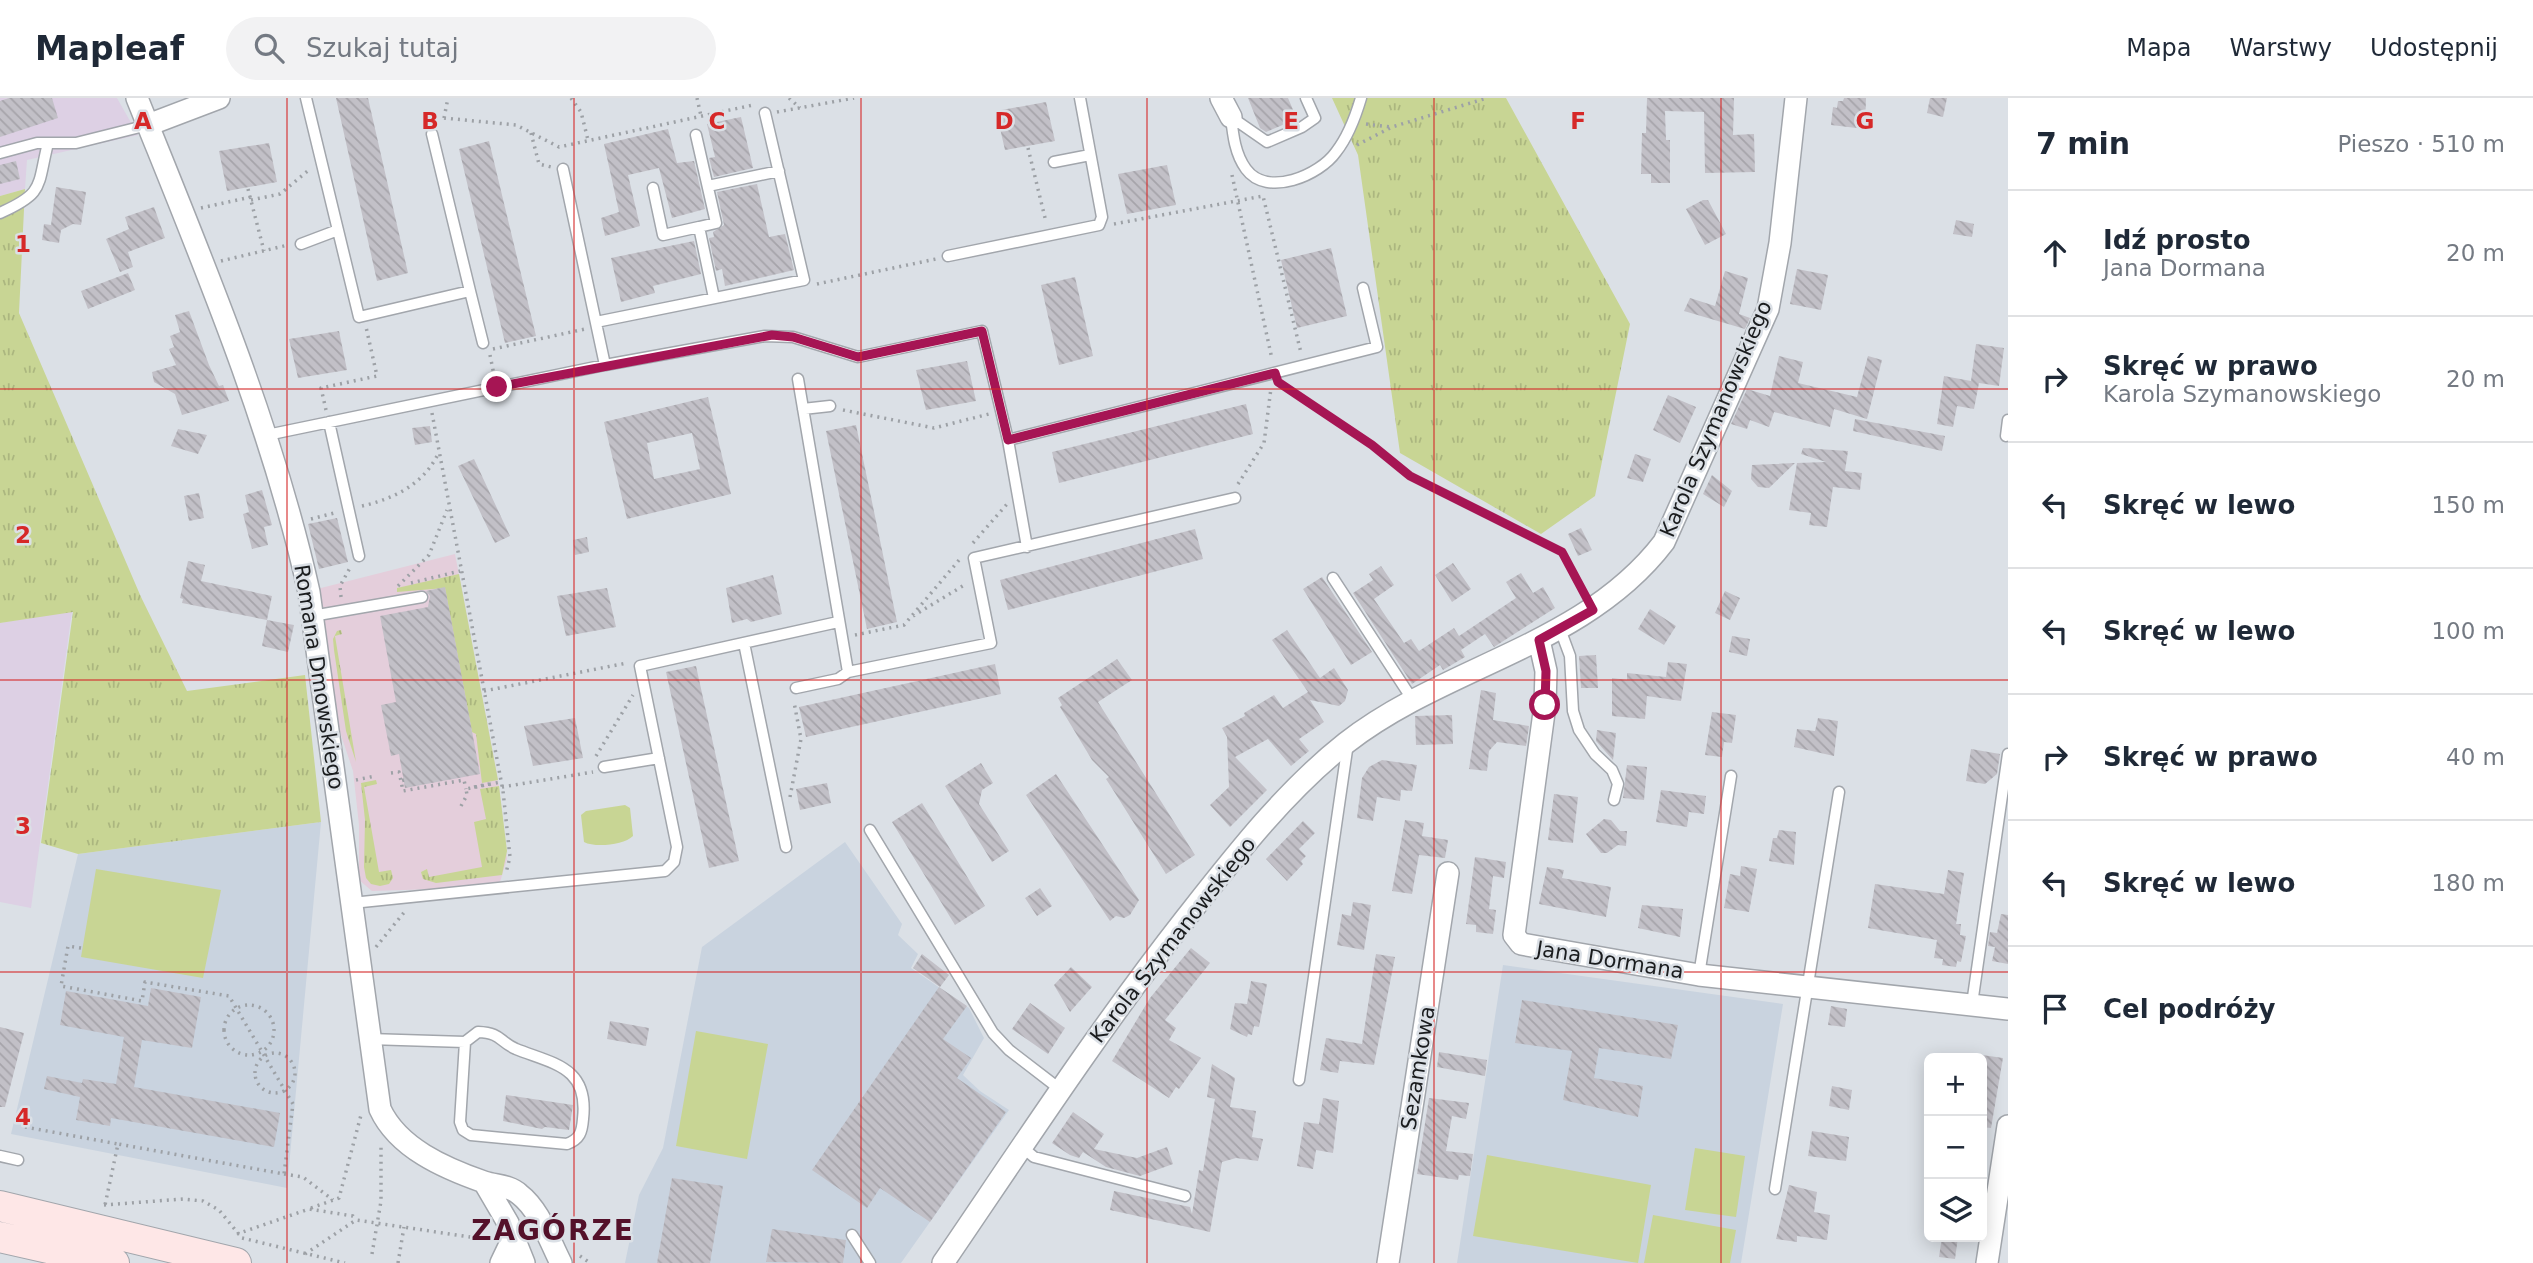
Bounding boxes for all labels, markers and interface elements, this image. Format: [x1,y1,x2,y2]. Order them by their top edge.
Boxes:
search box [226,17,716,80]
text: Mapleaf [35,29,184,68]
icon: search [250,29,288,67]
text: Szukaj tutaj [306,33,459,63]
text: Mapa [2126,34,2192,62]
text: Warstwy [2230,34,2332,62]
text: Udostępnij [2370,34,2498,62]
text: A [134,108,152,134]
text: B [421,108,439,134]
text: C [709,108,725,134]
text: D [994,108,1014,134]
text: E [1283,108,1299,134]
text: F [1570,108,1586,134]
text: G [1856,108,1874,134]
text: 7 min [2036,126,2130,161]
text: Pieszo · 510 m [2337,131,2505,157]
text: Idź prosto [2103,225,2251,255]
text: 1 [15,231,31,257]
icon: ahead [2036,234,2074,272]
text: 20 m [2446,240,2505,266]
text: Jana Dormana [2103,255,2266,281]
street label: Karola Szymanowskiego [1655,297,1777,541]
text: Skręć w prawo [2103,351,2318,381]
icon: right [2036,360,2074,398]
text: 20 m [2446,366,2505,392]
route end [481,371,512,402]
text: Karola Szymanowskiego [2103,381,2381,407]
icon: left [2036,486,2074,524]
text: Skręć w lewo [2103,490,2295,520]
text: 150 m [2431,492,2505,518]
text: 2 [15,522,31,548]
street label: Romana Dmowskiego [289,563,349,791]
icon: left [2036,612,2074,650]
text: Skręć w lewo [2103,616,2295,646]
text: 100 m [2431,618,2505,644]
route start [1529,689,1560,720]
icon: right [2036,738,2074,776]
text: Skręć w prawo [2103,742,2318,772]
text: 40 m [2446,744,2505,770]
text: 3 [15,813,31,839]
street label: Karola Szymanowskiego [1085,832,1261,1048]
icon: left [2036,864,2074,902]
text: Skręć w lewo [2103,868,2295,898]
text: 180 m [2431,870,2505,896]
street label: Jana Dormana [1533,936,1685,983]
icon: arrive [2036,990,2074,1028]
text: Cel podróży [2103,994,2276,1024]
street label: Sezamkowa [1396,1004,1440,1132]
map controls [1924,1053,1987,1242]
button: + [1924,1053,1987,1116]
text: 4 [15,1104,31,1130]
button: − [1924,1116,1987,1179]
button: layers [1924,1179,1987,1242]
district label: ZAGÓRZE [471,1213,635,1247]

